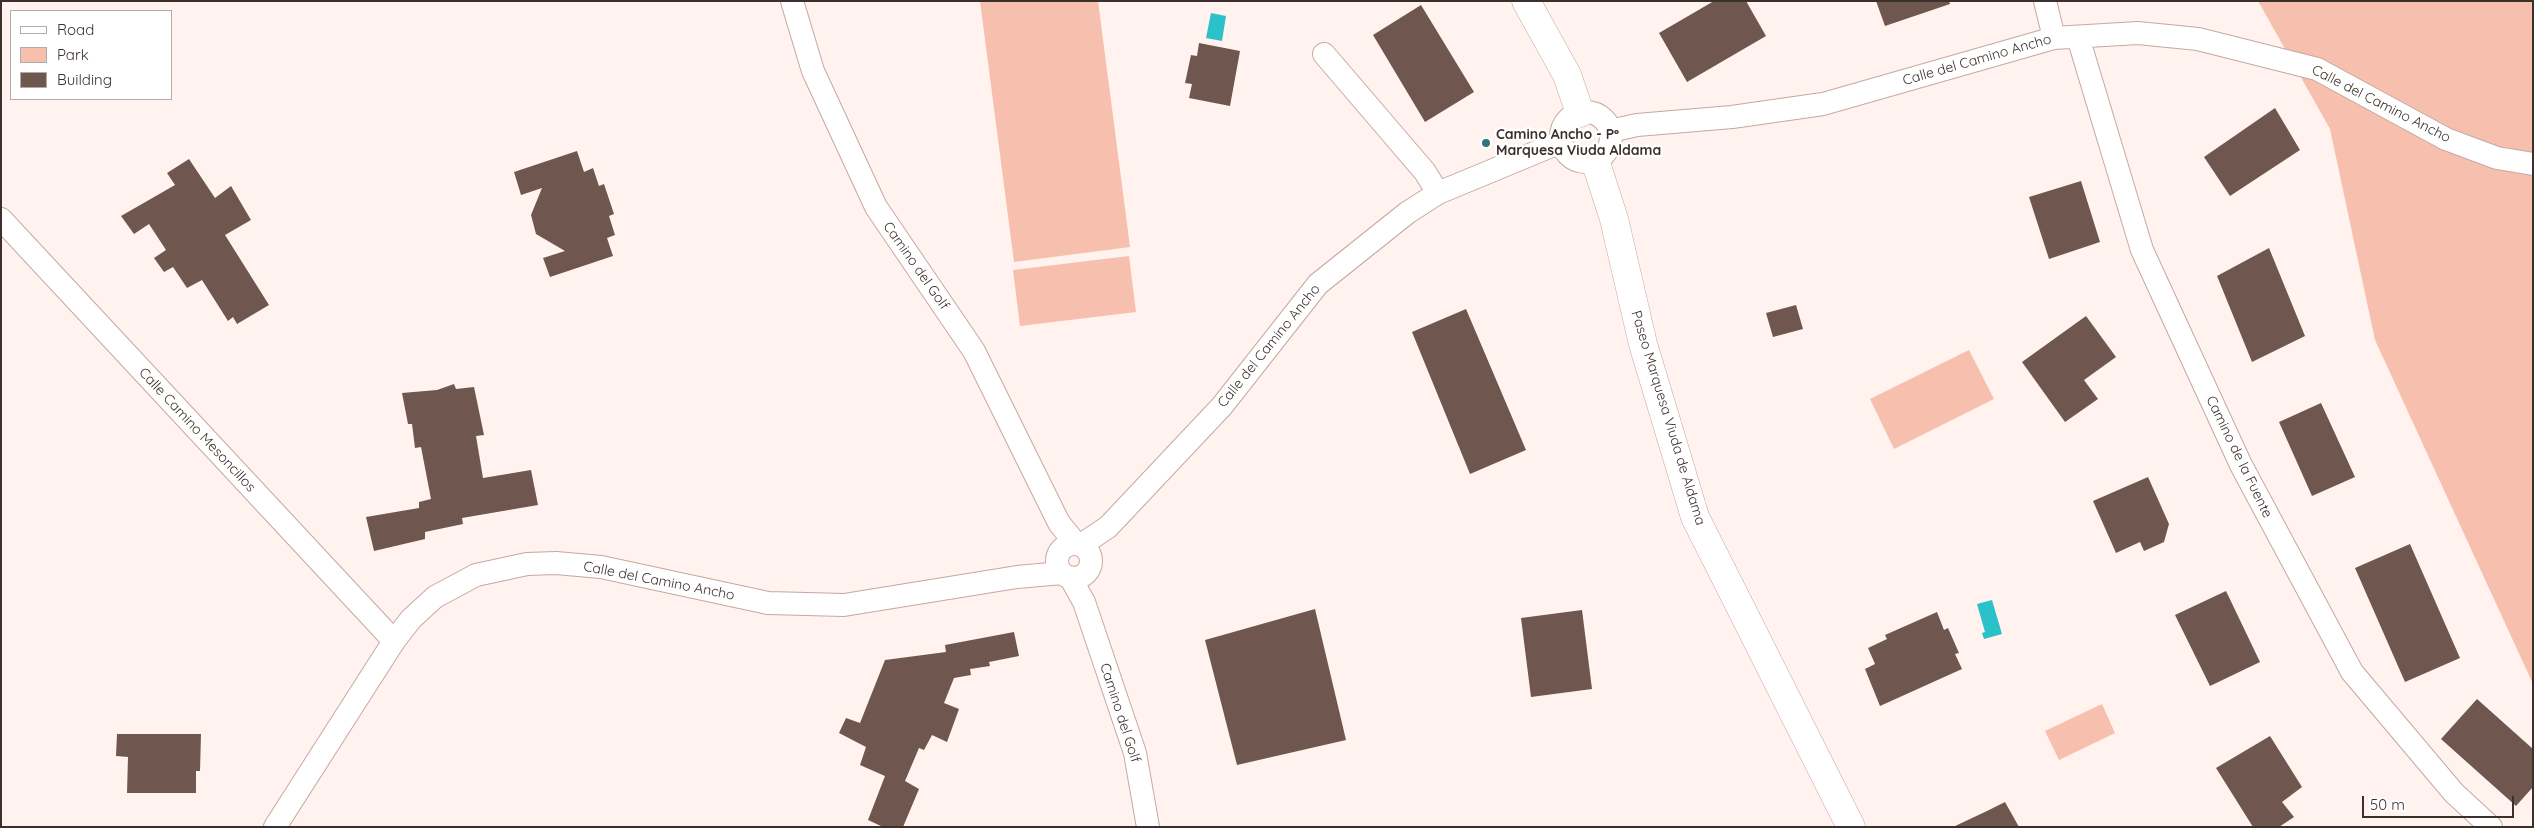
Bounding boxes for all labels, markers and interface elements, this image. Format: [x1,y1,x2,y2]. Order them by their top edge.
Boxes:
legend [10,10,172,100]
text: Road [57,20,94,39]
street label: Calle del Camino Ancho [1901,31,2053,89]
text: Park [57,45,89,64]
street label: Calle del Camino Ancho [2309,62,2453,146]
text: Building [57,70,112,89]
place label: Camino Ancho - Pº Marquesa Viuda Aldama [1496,127,1661,160]
marker: Camino Ancho - Pº Marquesa Viuda Aldama [1480,137,1492,149]
street label: Camino del Golf [879,219,953,313]
street label: Calle del Camino Ancho [1214,281,1324,411]
street label: Paseo Marquesa Viuda de Aldama [1627,309,1709,527]
street label: Calle Camino Mesoncillos [135,364,259,496]
street label: Camino de la Fuente [2202,393,2276,521]
street label: Calle del Camino Ancho [582,558,736,604]
street label: Camino del Golf [1096,661,1144,765]
scale bar [2364,786,2516,818]
text: 50 m [2370,795,2405,814]

